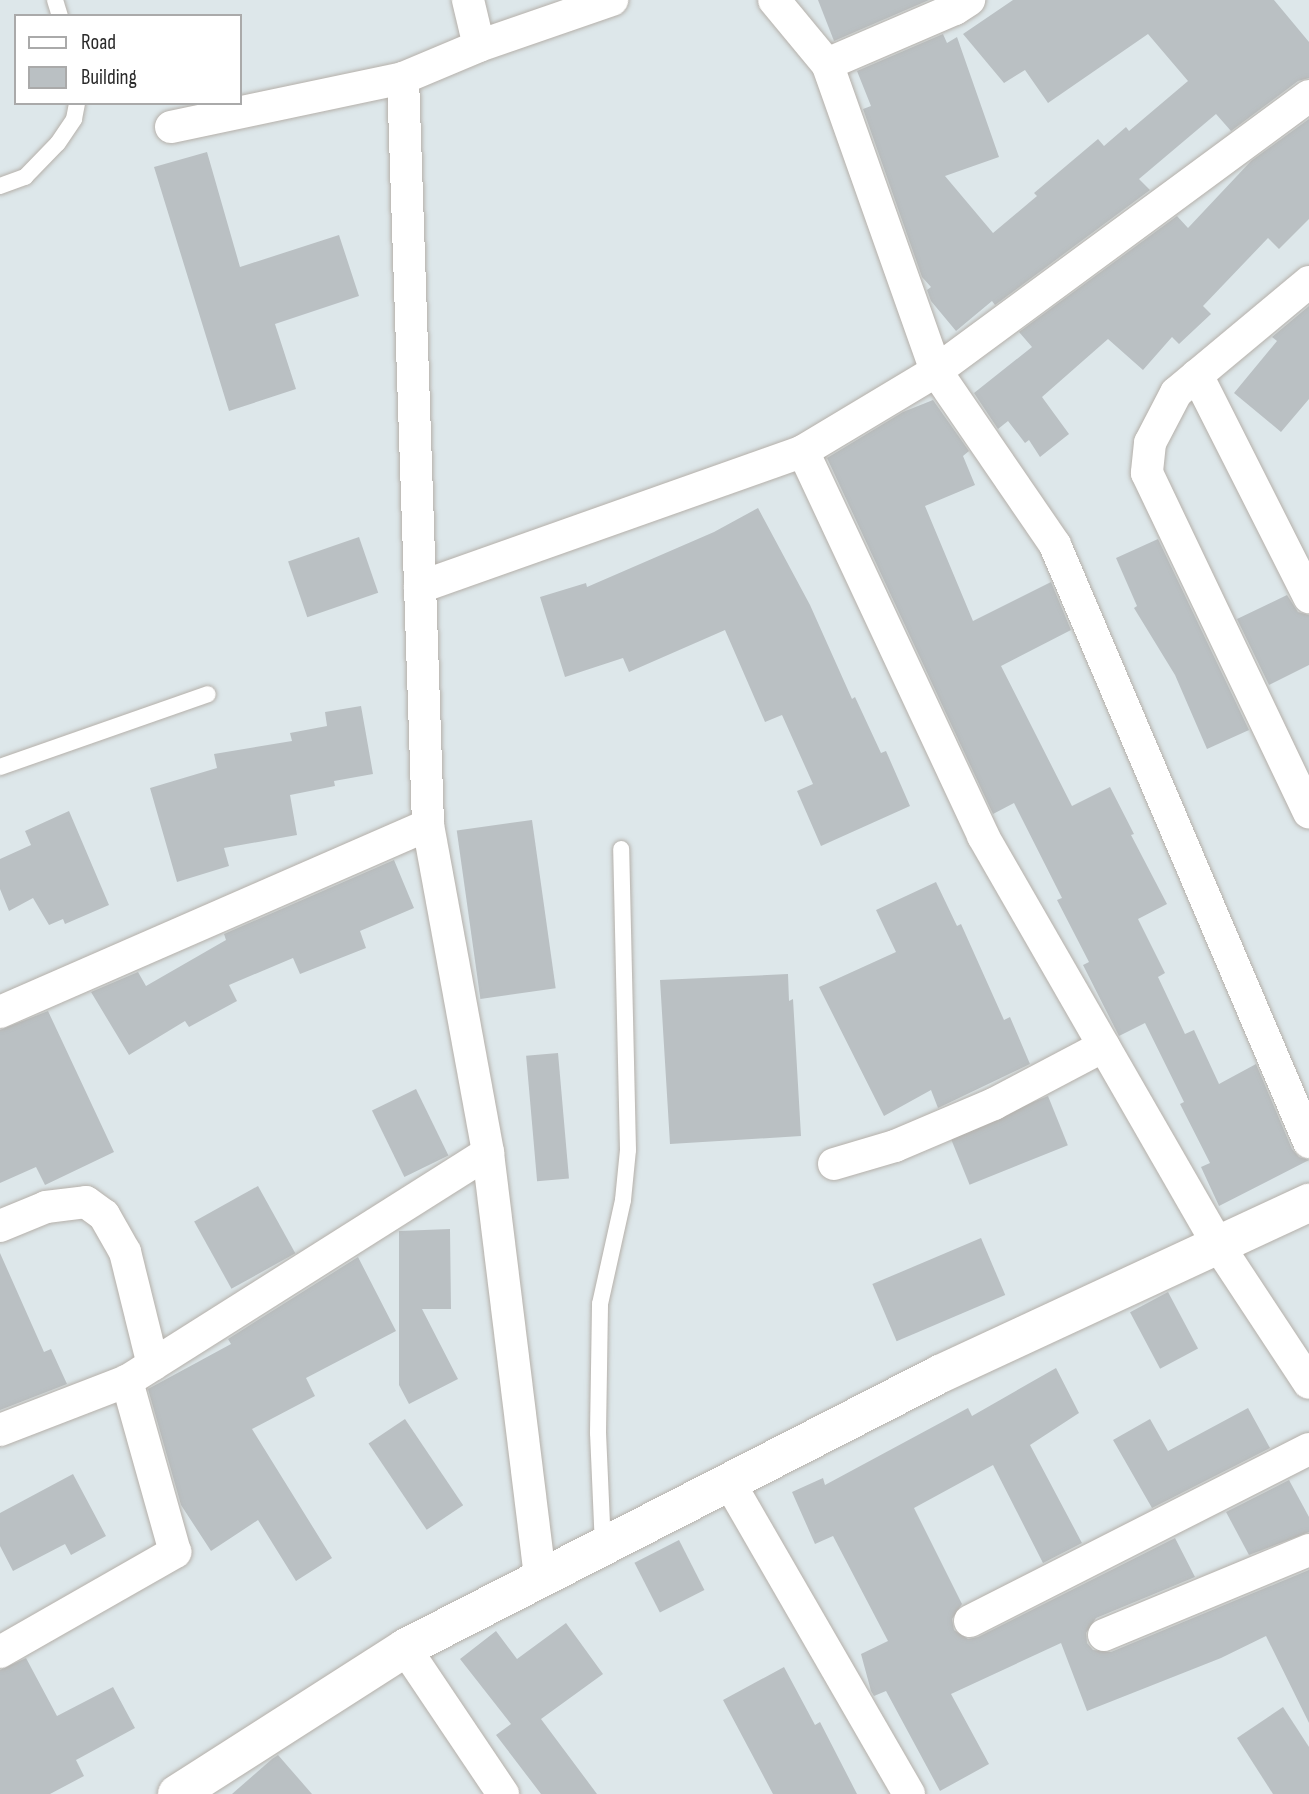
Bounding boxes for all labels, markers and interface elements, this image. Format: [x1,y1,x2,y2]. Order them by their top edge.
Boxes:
legend [14,14,242,105]
text: Road [81,30,116,55]
text: Building [81,65,137,90]

